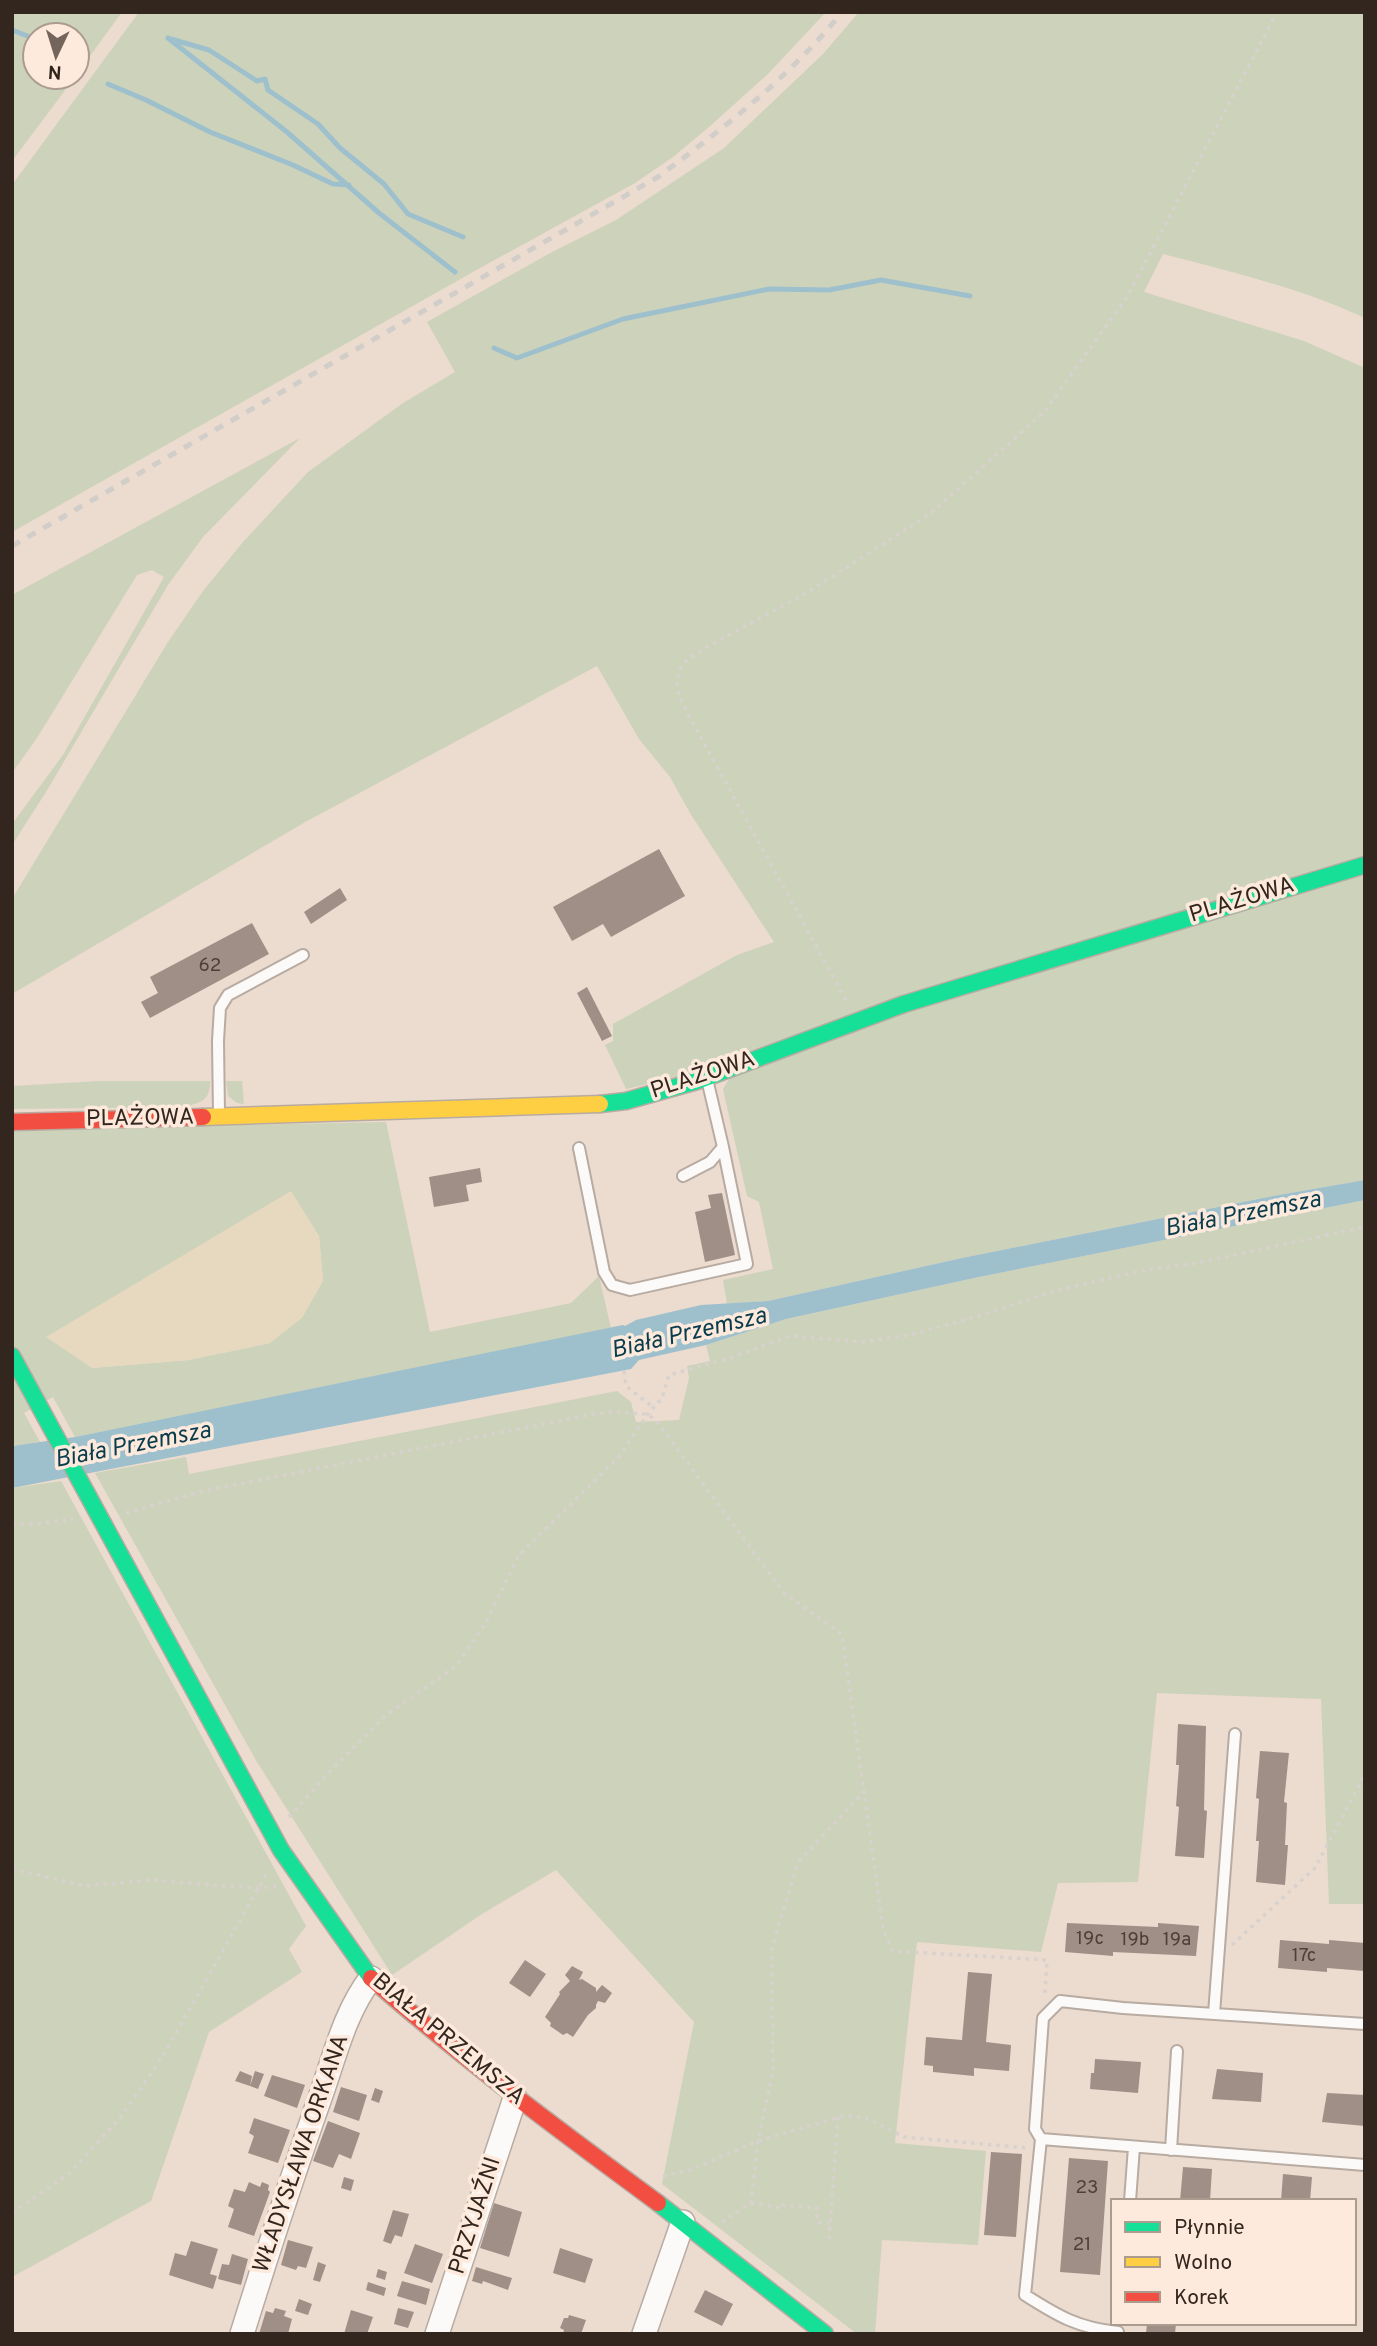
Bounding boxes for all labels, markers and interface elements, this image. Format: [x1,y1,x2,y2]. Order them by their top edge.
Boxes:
north arrow [21,21,91,91]
text: N [47,59,63,83]
street label: PLAŻOWA [1186,870,1298,931]
house number: 62 [199,954,221,978]
street label: PLAŻOWA [647,1045,759,1107]
street label: PLAŻOWA [86,1103,194,1134]
water label: Biała Przemsza [1162,1185,1324,1245]
water label: Biała Przemsza [608,1301,770,1366]
water label: Biała Przemsza [52,1416,214,1476]
house number: 19c [1076,1927,1104,1951]
house number: 19b [1120,1928,1150,1952]
house number: 19a [1163,1928,1191,1952]
house number: 17c [1292,1944,1316,1968]
street label: BIAŁA PRZEMSZA [366,1968,530,2112]
street label: WŁADYSŁAWA ORKANA [248,2031,356,2277]
street label: PRZYJAŹNI [442,2153,509,2278]
house number: 23 [1075,2176,1099,2200]
legend [1111,2199,1356,2325]
text: Płynnie [1174,2215,1245,2242]
house number: 21 [1073,2233,1091,2257]
text: Wolno [1174,2250,1232,2277]
text: Korek [1174,2285,1229,2312]

